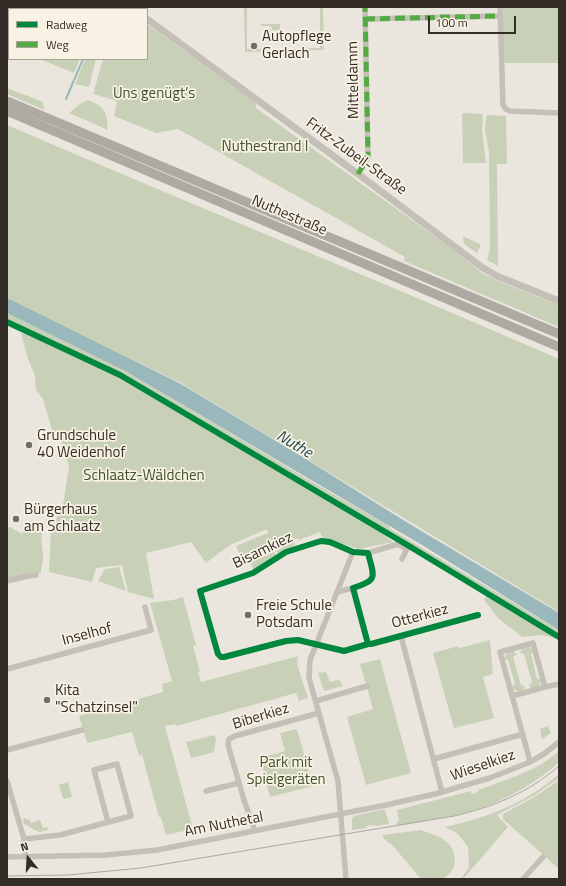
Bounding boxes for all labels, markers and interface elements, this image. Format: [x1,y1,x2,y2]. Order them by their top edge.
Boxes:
legend [8,8,148,60]
scale bar [430,8,518,34]
text: 100 m [435,13,468,32]
text: Radweg [46,15,87,34]
place label: Autopflege Gerlach [262,28,331,63]
text: Weg [46,35,69,54]
marker: Autopflege Gerlach [249,41,259,51]
street label: Mitteldamm [344,41,364,119]
park label: Uns genügt’s [113,85,195,103]
street label: Fritz-Zubeil-Straße [302,114,410,200]
park label: Nuthestrand I [222,138,308,156]
street label: Nuthestraße [249,192,329,240]
place label: Grundschule 40 Weidenhof [37,427,125,462]
water label: Nuthe [273,427,315,463]
marker: Grundschule 40 Weidenhof [24,440,34,450]
park label: Schlaatz-Wäldchen [83,467,205,485]
place label: Bürgerhaus am Schlaatz [24,501,101,536]
marker: Bürgerhaus am Schlaatz [11,514,21,524]
street label: Bisamkiez [230,529,296,573]
place label: Freie Schule Potsdam [256,597,332,632]
street label: Otterkiez [390,601,450,633]
marker: Freie Schule Potsdam [243,610,253,620]
street label: Inselhof [60,620,114,650]
place label: Kita "Schatzinsel" [55,682,138,717]
marker: Kita "Schatzinsel" [42,695,52,705]
street label: Biberkiez [231,700,291,734]
street label: Wieselkiez [448,747,518,785]
park label: Park mit Spielgeräten [246,754,326,789]
street label: Am Nuthetal [183,809,265,841]
north arrow [8,838,48,878]
text: N [18,838,30,855]

